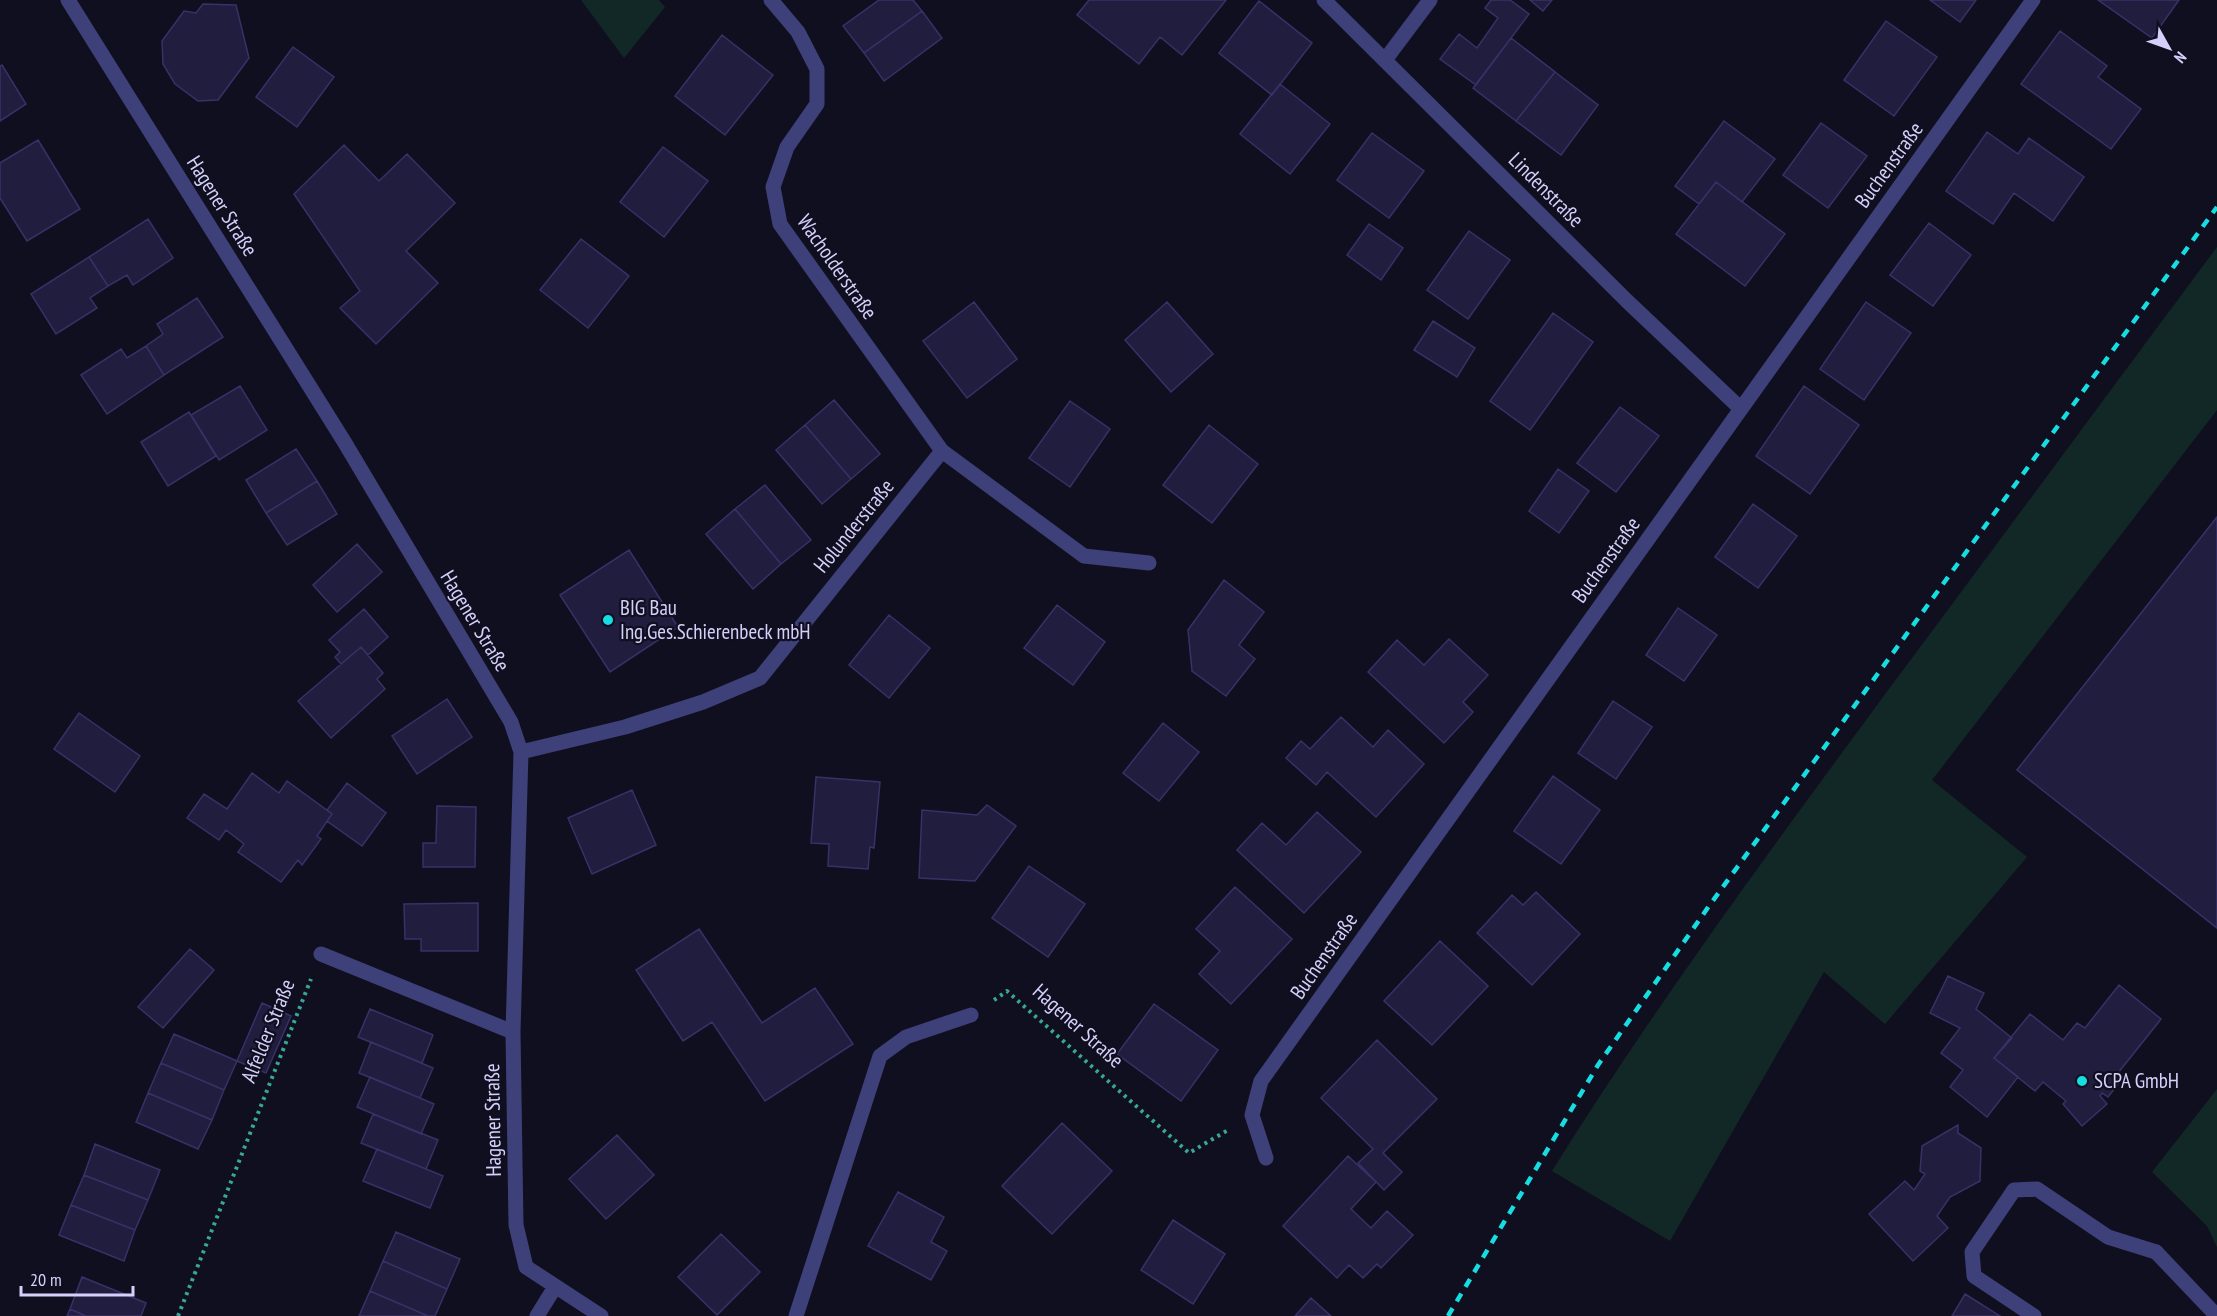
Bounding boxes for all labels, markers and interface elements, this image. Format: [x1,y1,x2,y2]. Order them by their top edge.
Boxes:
north arrow [2139,18,2199,78]
text: N [2170,48,2191,67]
street label: Buchenstraße [1848,116,1929,213]
street label: Lindenstraße [1503,146,1590,233]
street label: Hagener Straße [181,151,264,261]
street label: Wacholderstraße [791,209,883,324]
street label: Holunderstraße [808,473,900,578]
street label: Buchenstraße [1565,511,1646,608]
street label: Hagener Straße [435,565,516,676]
place label: BIG Bau Ing.Ges.Schierenbeck mbH [620,594,811,645]
marker: BIG Bau Ing.Ges.Schierenbeck mbH [601,613,615,627]
street label: Buchenstraße [1284,907,1363,1004]
street label: Alfelder Straße [235,975,301,1087]
street label: Hagener Straße [1027,978,1129,1074]
street label: Hagener Straße [478,1063,507,1177]
place label: SCPA GmbH [2094,1067,2179,1094]
marker: SCPA GmbH [2075,1074,2089,1088]
scale bar [21,1259,134,1297]
text: 20 m [30,1268,62,1291]

